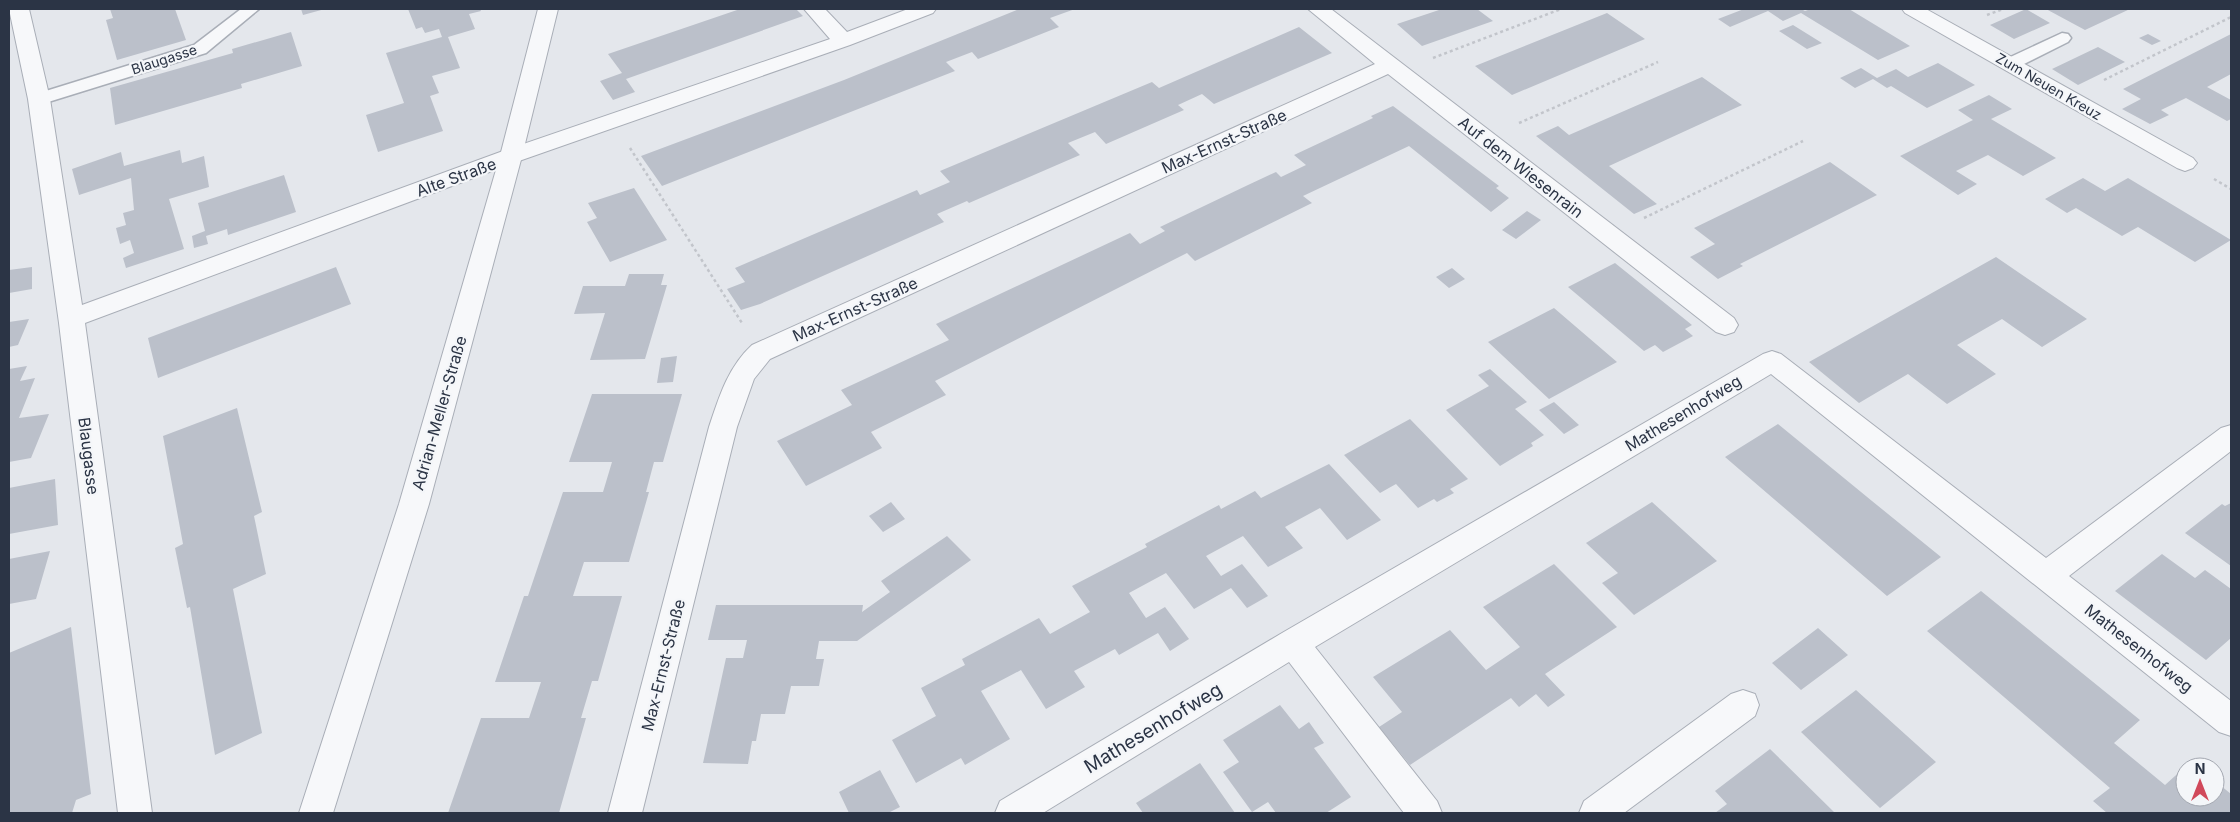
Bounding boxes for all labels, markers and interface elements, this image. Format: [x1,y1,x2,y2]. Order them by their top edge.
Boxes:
street label: Blaugasse [129,40,199,78]
street label: Zum Neuen Kreuz [1993,49,2105,123]
street label: Max-Ernst-Straße [1158,104,1290,178]
street label: Auf dem Wiesenrain [1455,112,1587,222]
street label: Alte Straße [413,153,499,201]
street label: Max-Ernst-Straße [789,272,921,346]
street label: Adrian-Meller-Straße [407,333,471,493]
street label: Mathesenhofweg [1621,370,1745,456]
street label: Blaugasse [74,416,104,496]
street label: Max-Ernst-Straße [637,597,689,733]
street label: Mathesenhofweg [2081,600,2197,696]
street label: Mathesenhofweg [1080,678,1226,778]
north arrow [2175,757,2225,807]
text: N [2195,760,2205,777]

